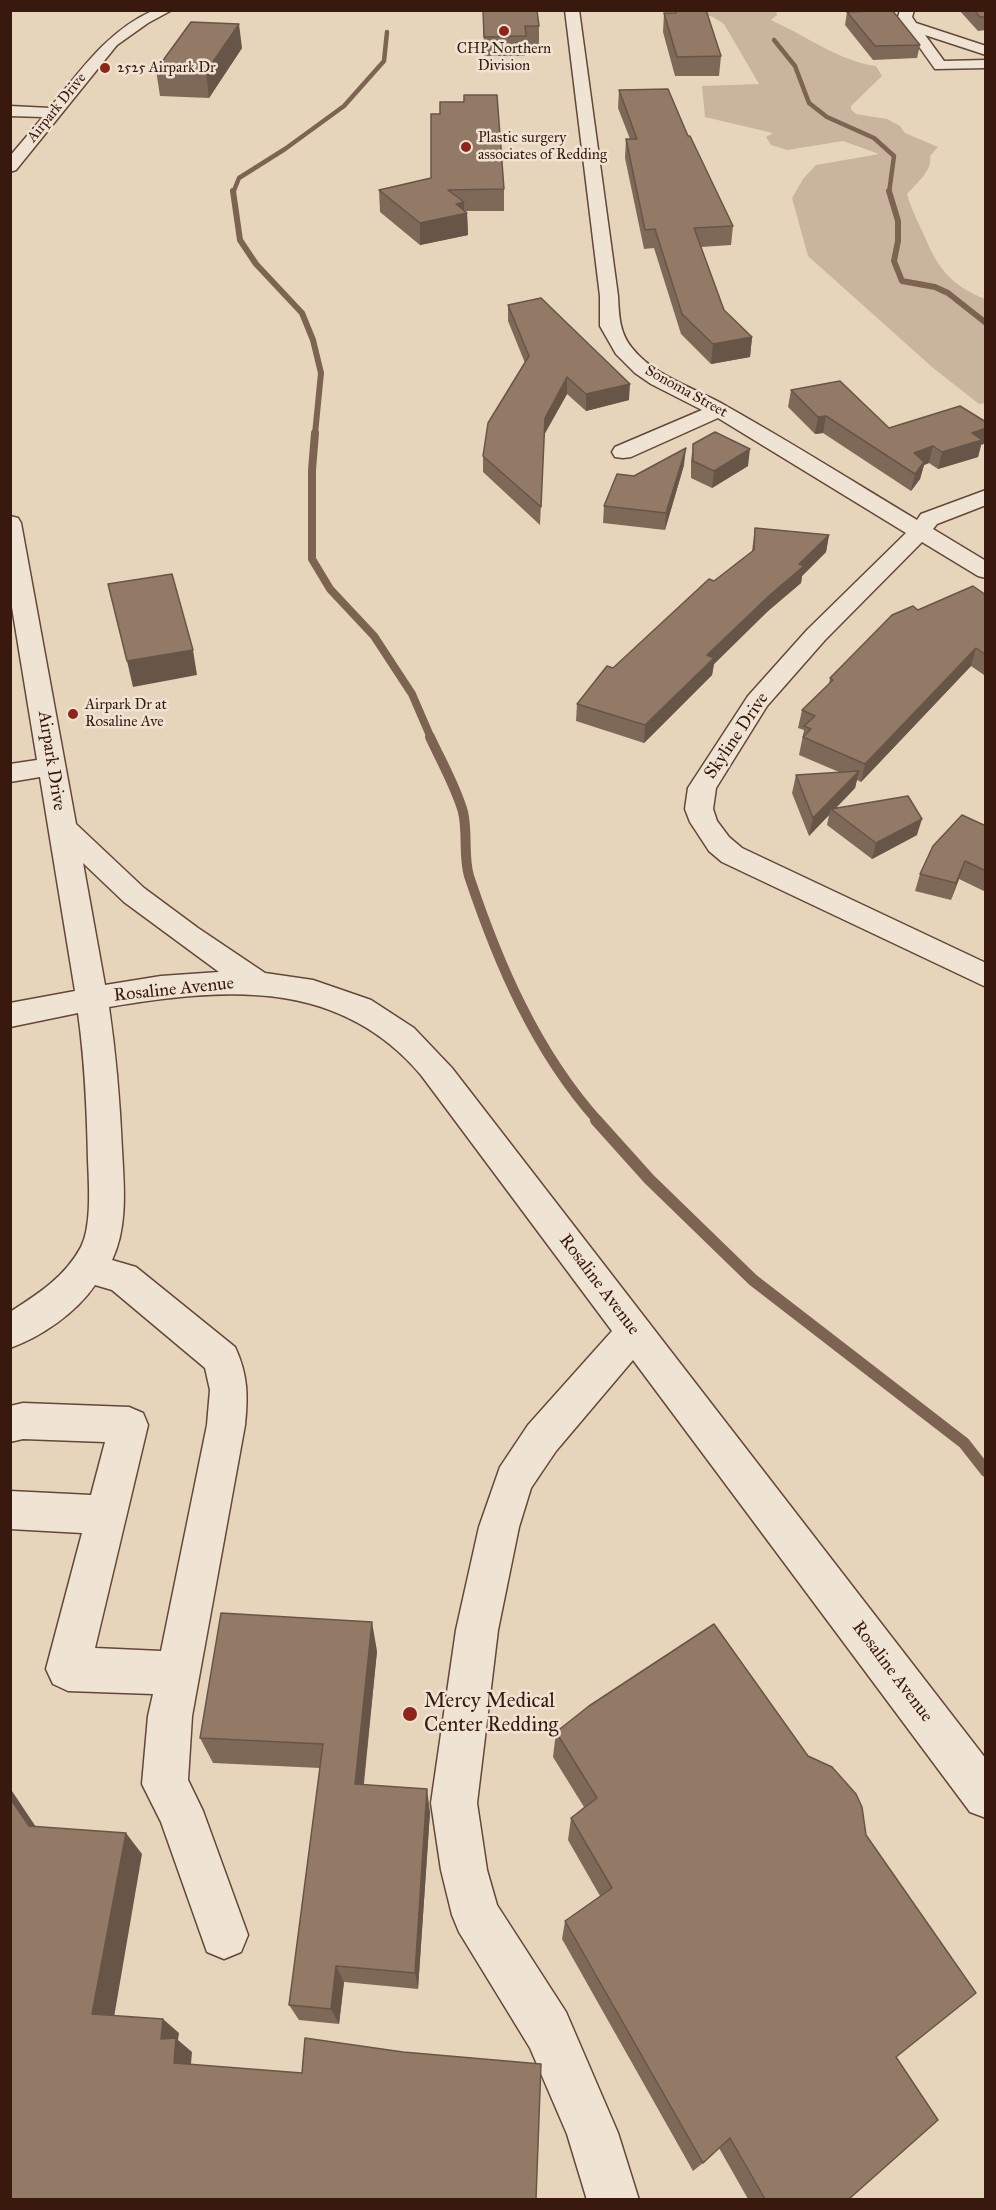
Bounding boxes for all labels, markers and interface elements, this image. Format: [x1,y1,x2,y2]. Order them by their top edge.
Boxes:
marker: CHP Northern Division [497,24,511,38]
place label: CHP Northern Division [457,40,551,75]
place label: 2525 Airpark Dr [117,59,216,77]
marker: 2525 Airpark Dr [98,61,112,75]
street label: Airpark Drive [24,70,90,146]
place label: Plastic surgery associates of Redding [478,129,607,164]
marker: Plastic surgery associates of Redding [459,140,473,154]
street label: Sonoma Street [642,362,730,422]
street label: Skyline Drive [700,689,774,783]
place label: Airpark Dr at Rosaline Ave [85,696,167,731]
marker: Airpark Dr at Rosaline Ave [66,707,80,721]
street label: Airpark Drive [32,709,70,813]
street label: Rosaline Avenue [113,973,235,1007]
street label: Rosaline Avenue [554,1230,644,1340]
street label: Rosaline Avenue [847,1617,937,1727]
place label: Mercy Medical Center Redding [424,1689,558,1739]
marker: Mercy Medical Center Redding [401,1705,419,1723]

